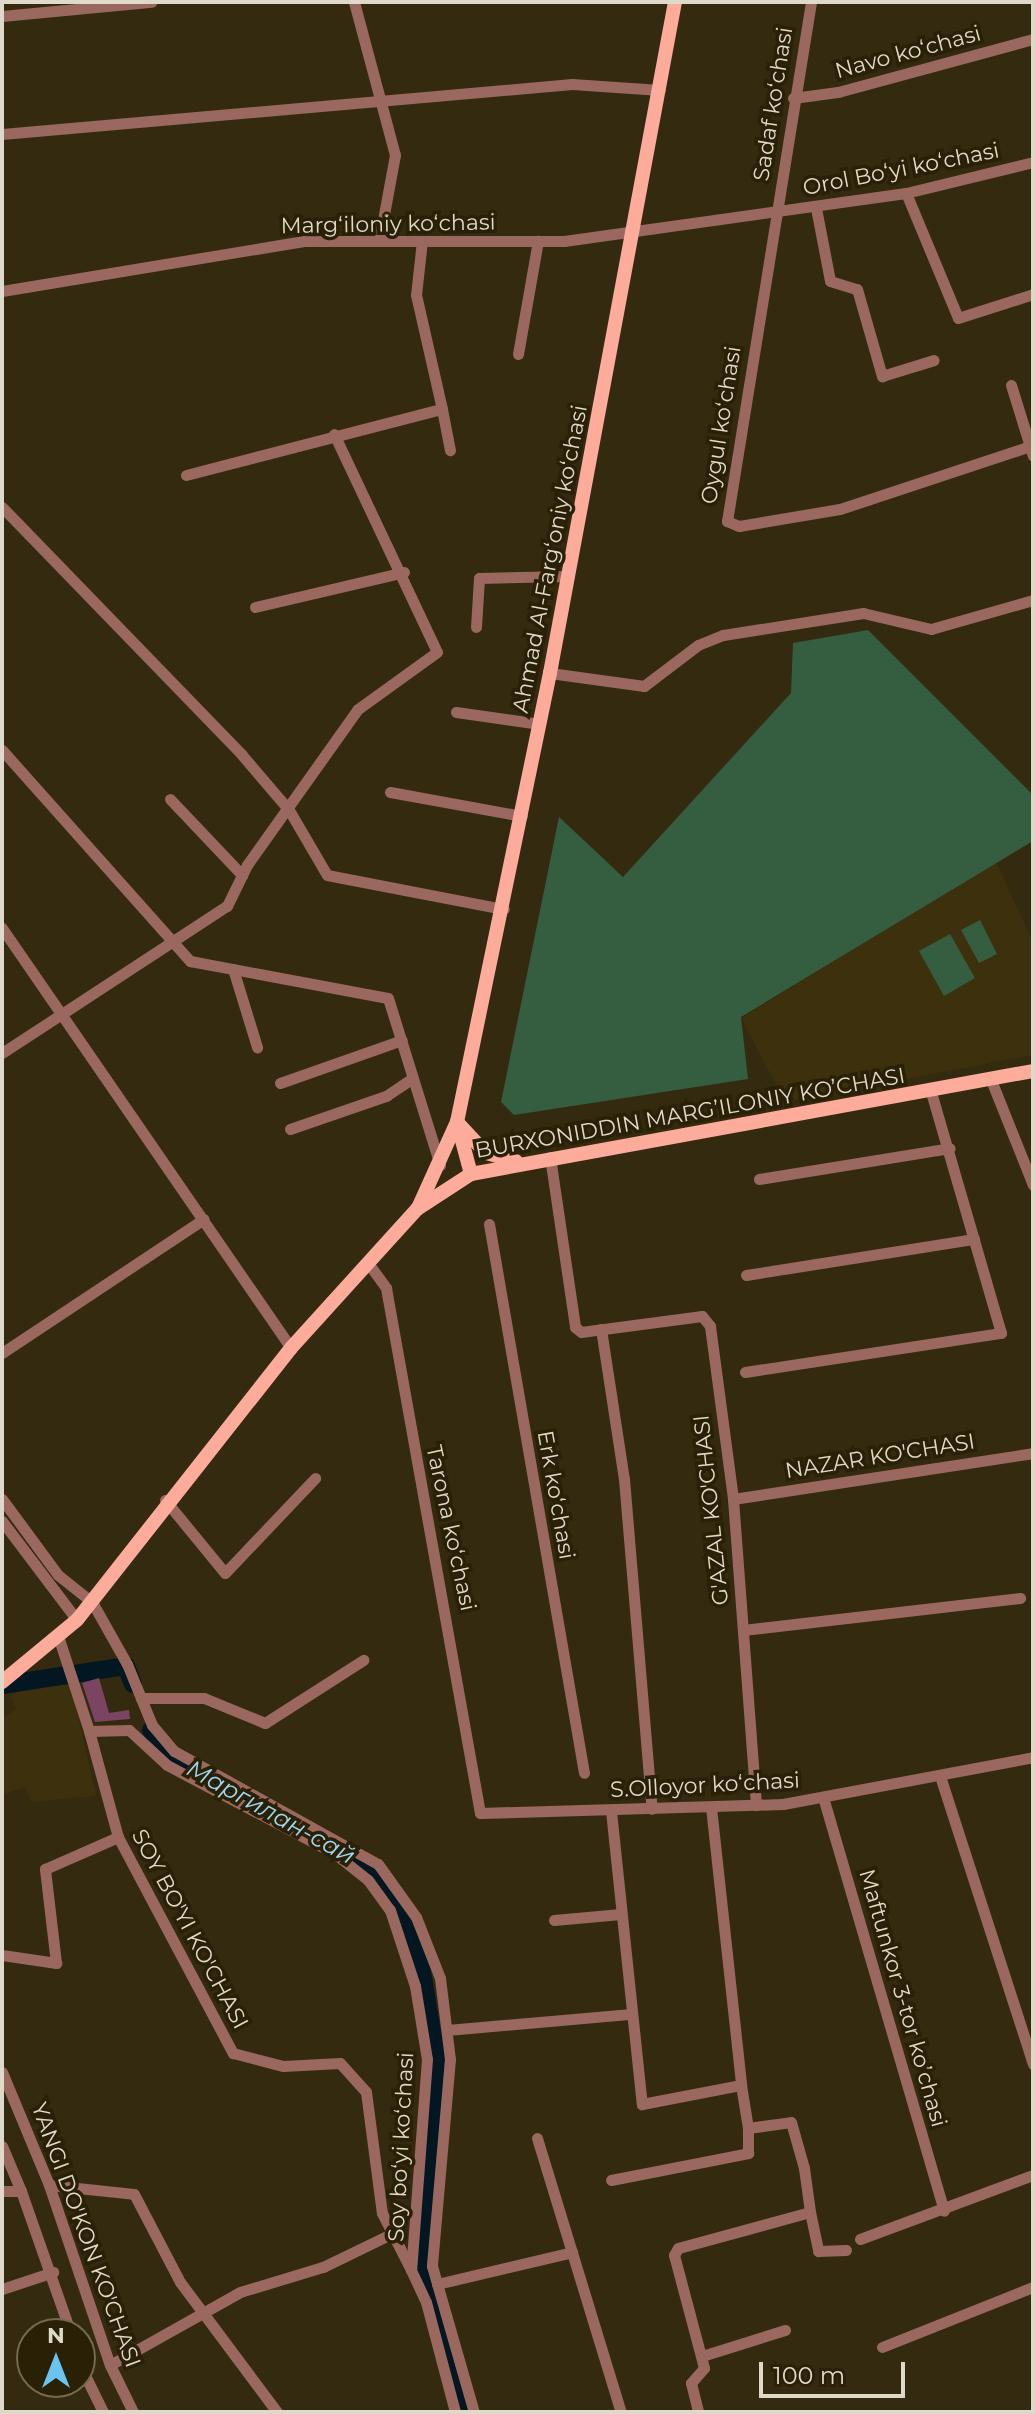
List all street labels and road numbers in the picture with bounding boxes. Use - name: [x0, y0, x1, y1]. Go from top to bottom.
- street label: Navo koʻchasi: [832, 20, 984, 84]
- street label: Sadaf koʻchasi: [748, 25, 798, 183]
- street label: Orol Boʻyi koʻchasi: [801, 137, 1001, 201]
- street label: Margʻiloniy koʻchasi: [280, 209, 496, 239]
- street label: Oygul koʻchasi: [695, 344, 747, 506]
- street label: Ahmad Al-Fargʻoniy koʻchasi: [507, 403, 593, 715]
- street label: BURXONIDDIN MARG’ILONIY KO’CHASI: [473, 1062, 907, 1164]
- street label: G'AZAL KO'CHASI: [688, 1413, 734, 1607]
- street label: NAZAR KO'CHASI: [783, 1428, 977, 1484]
- street label: Erk koʻchasi: [532, 1429, 580, 1561]
- street label: Tarona koʻchasi: [421, 1443, 481, 1613]
- street label: S.Olloyor koʻchasi: [609, 1767, 801, 1803]
- street label: SOY BO'YI KO'CHASI: [126, 1825, 254, 2033]
- street label: Maftunkor 3-tor koʼchasi: [853, 1866, 953, 2130]
- street label: Soy boʻyi koʻchasi: [383, 2051, 419, 2243]
- street label: YANGI DO'KON KO'CHASI: [26, 2099, 146, 2371]

